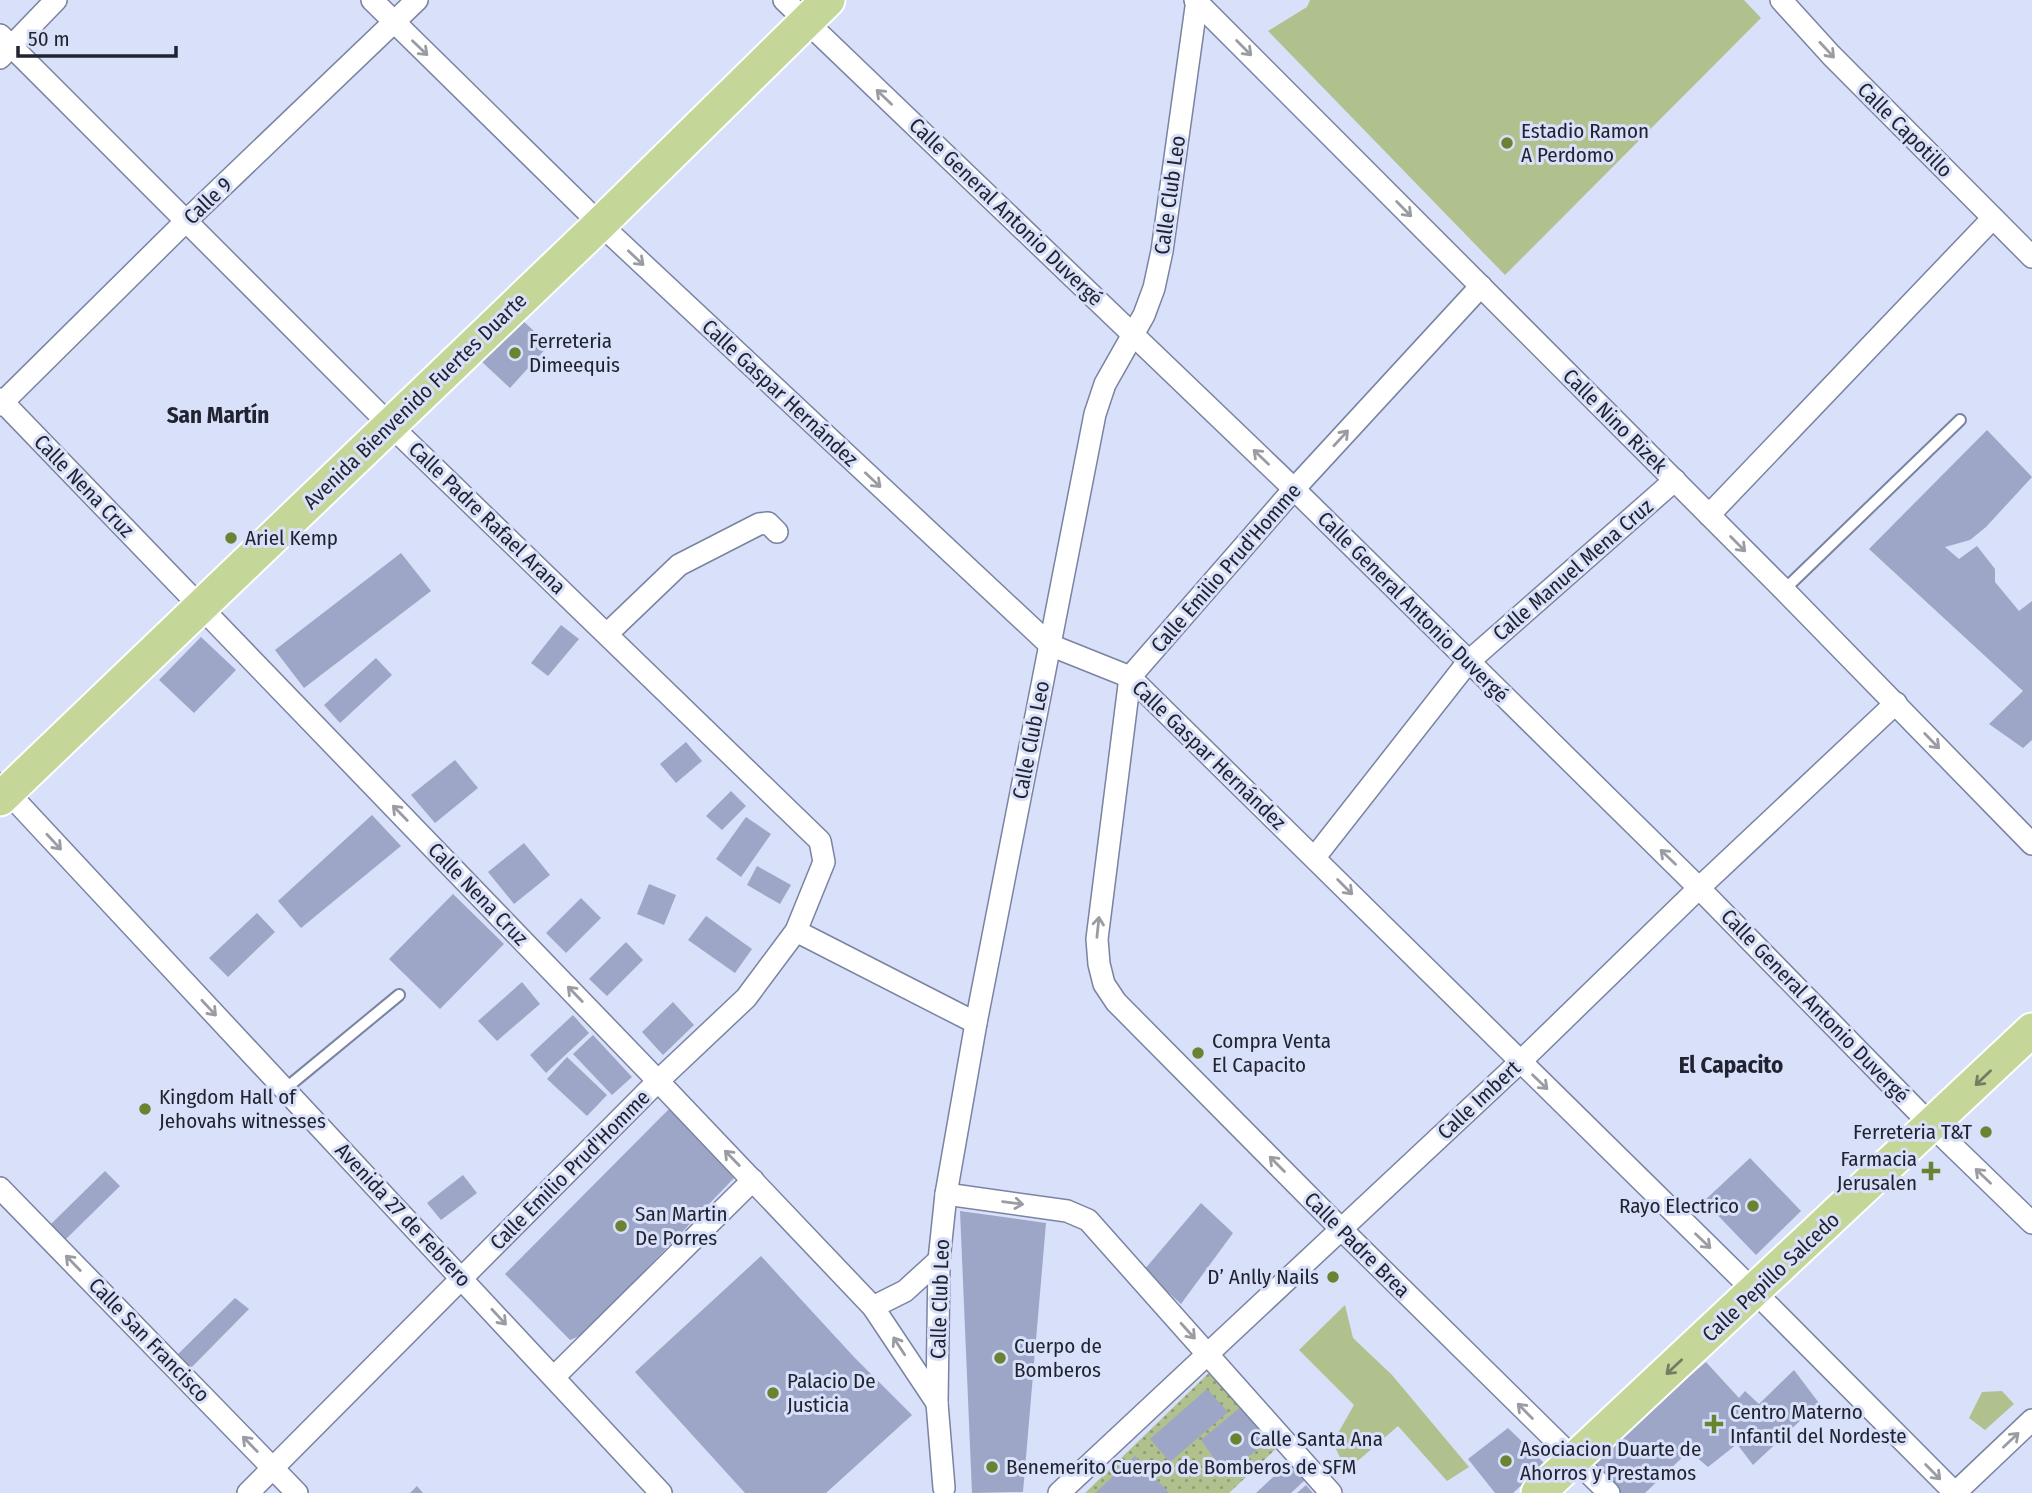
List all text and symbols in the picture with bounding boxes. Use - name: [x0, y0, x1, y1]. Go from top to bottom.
- scale bar: [18, 14, 175, 58]
- text: 50 m: [28, 26, 70, 52]
- one-way arrow: [411, 40, 428, 57]
- one-way arrow: [1235, 40, 1252, 57]
- one-way arrow: [1818, 42, 1835, 59]
- street label: Calle Capotillo: [1852, 77, 1958, 183]
- one-way arrow: [876, 88, 893, 105]
- street label: Calle General Antonio Duvergé: [904, 112, 1108, 312]
- place label: Estadio Ramon A Perdomo: [1521, 118, 1649, 168]
- street label: Calle Club Leo: [1149, 134, 1191, 256]
- marker: Estadio Ramon A Perdomo: [1499, 135, 1515, 151]
- street label: Calle 9: [178, 172, 238, 230]
- one-way arrow: [1396, 201, 1413, 218]
- one-way arrow: [627, 250, 645, 266]
- street label: Avenida Bienvenido Fuertes Duarte: [298, 287, 532, 515]
- street label: Calle Gaspar Hernández: [696, 314, 864, 472]
- place label: Ferreteria Dimeequis: [529, 328, 620, 378]
- marker: Ferreteria Dimeequis: [507, 345, 523, 361]
- street label: Calle Nino Rizek: [1557, 363, 1673, 479]
- district label: San Martín: [167, 401, 269, 429]
- street label: Calle Nena Cruz: [28, 429, 140, 543]
- one-way arrow: [1333, 430, 1350, 447]
- street label: Calle Padre Rafael Arana: [403, 436, 571, 600]
- one-way arrow: [1253, 449, 1270, 466]
- one-way arrow: [864, 472, 881, 489]
- street label: Calle Emilio Prud'Homme: [1145, 478, 1307, 658]
- street label: Calle Manuel Mena Cruz: [1488, 493, 1658, 647]
- street label: Calle General Antonio Duvergé: [1312, 506, 1514, 708]
- place label: Ariel Kemp: [245, 525, 338, 551]
- marker: Ariel Kemp: [223, 530, 239, 546]
- one-way arrow: [1730, 535, 1747, 552]
- street label: Calle Gaspar Hernández: [1127, 675, 1291, 835]
- street label: Calle Club Leo: [1007, 679, 1055, 801]
- one-way arrow: [1924, 732, 1941, 749]
- one-way arrow: [391, 805, 408, 822]
- one-way arrow: [46, 833, 62, 851]
- street label: Calle Nena Cruz: [422, 837, 534, 951]
- one-way arrow: [1660, 849, 1677, 866]
- one-way arrow: [1336, 878, 1353, 895]
- street label: Calle General Antonio Duvergé: [1715, 904, 1915, 1108]
- one-way arrow: [1092, 916, 1105, 938]
- one-way arrow: [566, 986, 583, 1003]
- one-way arrow: [201, 999, 218, 1016]
- place label: Compra Venta El Capacito: [1212, 1028, 1331, 1078]
- marker: Compra Venta El Capacito: [1190, 1045, 1206, 1061]
- district label: El Capacito: [1679, 1051, 1783, 1079]
- street label: Calle Imbert: [1432, 1055, 1526, 1145]
- one-way arrow: [1974, 1069, 1991, 1086]
- one-way arrow: [1532, 1074, 1549, 1091]
- place label: Kingdom Hall of Jehovahs witnesses: [159, 1084, 326, 1134]
- street label: Calle Emilio Prud'Homme: [485, 1085, 655, 1255]
- marker: Kingdom Hall of Jehovahs witnesses: [137, 1101, 153, 1117]
- place label: Ferreteria T&T: [1853, 1119, 1972, 1145]
- marker: Ferreteria T&T: [1978, 1124, 1994, 1140]
- street label: Avenida 27 de Febrero: [330, 1138, 476, 1292]
- place label: Farmacia Jerusalen: [1837, 1146, 1917, 1196]
- one-way arrow: [724, 1150, 741, 1167]
- one-way arrow: [1268, 1156, 1285, 1173]
- marker: Farmacia Jerusalen: [1923, 1163, 1939, 1179]
- one-way arrow: [1975, 1167, 1992, 1184]
- street label: Calle Padre Brea: [1299, 1187, 1415, 1303]
- place label: Rayo Electrico: [1619, 1193, 1739, 1219]
- one-way arrow: [1001, 1196, 1024, 1209]
- marker: Rayo Electrico: [1745, 1198, 1761, 1214]
- place label: San Martin De Porres: [635, 1201, 727, 1251]
- street label: Calle Pepillo Salcedo: [1697, 1207, 1845, 1347]
- marker: San Martin De Porres: [613, 1218, 629, 1234]
- one-way arrow: [1694, 1233, 1711, 1250]
- street label: Calle Club Leo: [925, 1238, 955, 1360]
- one-way arrow: [65, 1255, 82, 1272]
- place label: D’ Anlly Nails: [1207, 1264, 1319, 1290]
- marker: D’ Anlly Nails: [1325, 1269, 1341, 1285]
- street label: Calle San Francisco: [83, 1272, 215, 1408]
- one-way arrow: [490, 1308, 507, 1325]
- one-way arrow: [1180, 1322, 1196, 1340]
- place label: Cuerpo de Bomberos: [1014, 1333, 1102, 1383]
- one-way arrow: [892, 1337, 906, 1357]
- marker: Cuerpo de Bomberos: [992, 1350, 1008, 1366]
- one-way arrow: [1665, 1359, 1683, 1375]
- place label: Palacio De Justicia: [787, 1368, 876, 1418]
- marker: Palacio De Justicia: [765, 1385, 781, 1401]
- place label: Centro Materno Infantil del Nordeste: [1730, 1399, 1907, 1449]
- one-way arrow: [1517, 1402, 1534, 1419]
- marker: Centro Materno Infantil del Nordeste: [1704, 1414, 1724, 1434]
- place label: Calle Santa Ana: [1250, 1426, 1383, 1452]
- marker: Calle Santa Ana: [1228, 1431, 1244, 1447]
- one-way arrow: [2002, 1431, 2019, 1448]
- one-way arrow: [241, 1435, 258, 1452]
- place label: Asociacion Duarte de Ahorros y Prestamos: [1520, 1436, 1701, 1486]
- marker: Asociacion Duarte de Ahorros y Prestamos: [1498, 1453, 1514, 1469]
- place label: Benemerito Cuerpo de Bomberos de SFM: [1006, 1454, 1356, 1480]
- marker: Benemerito Cuerpo de Bomberos de SFM: [984, 1459, 1000, 1475]
- one-way arrow: [1925, 1463, 1942, 1480]

